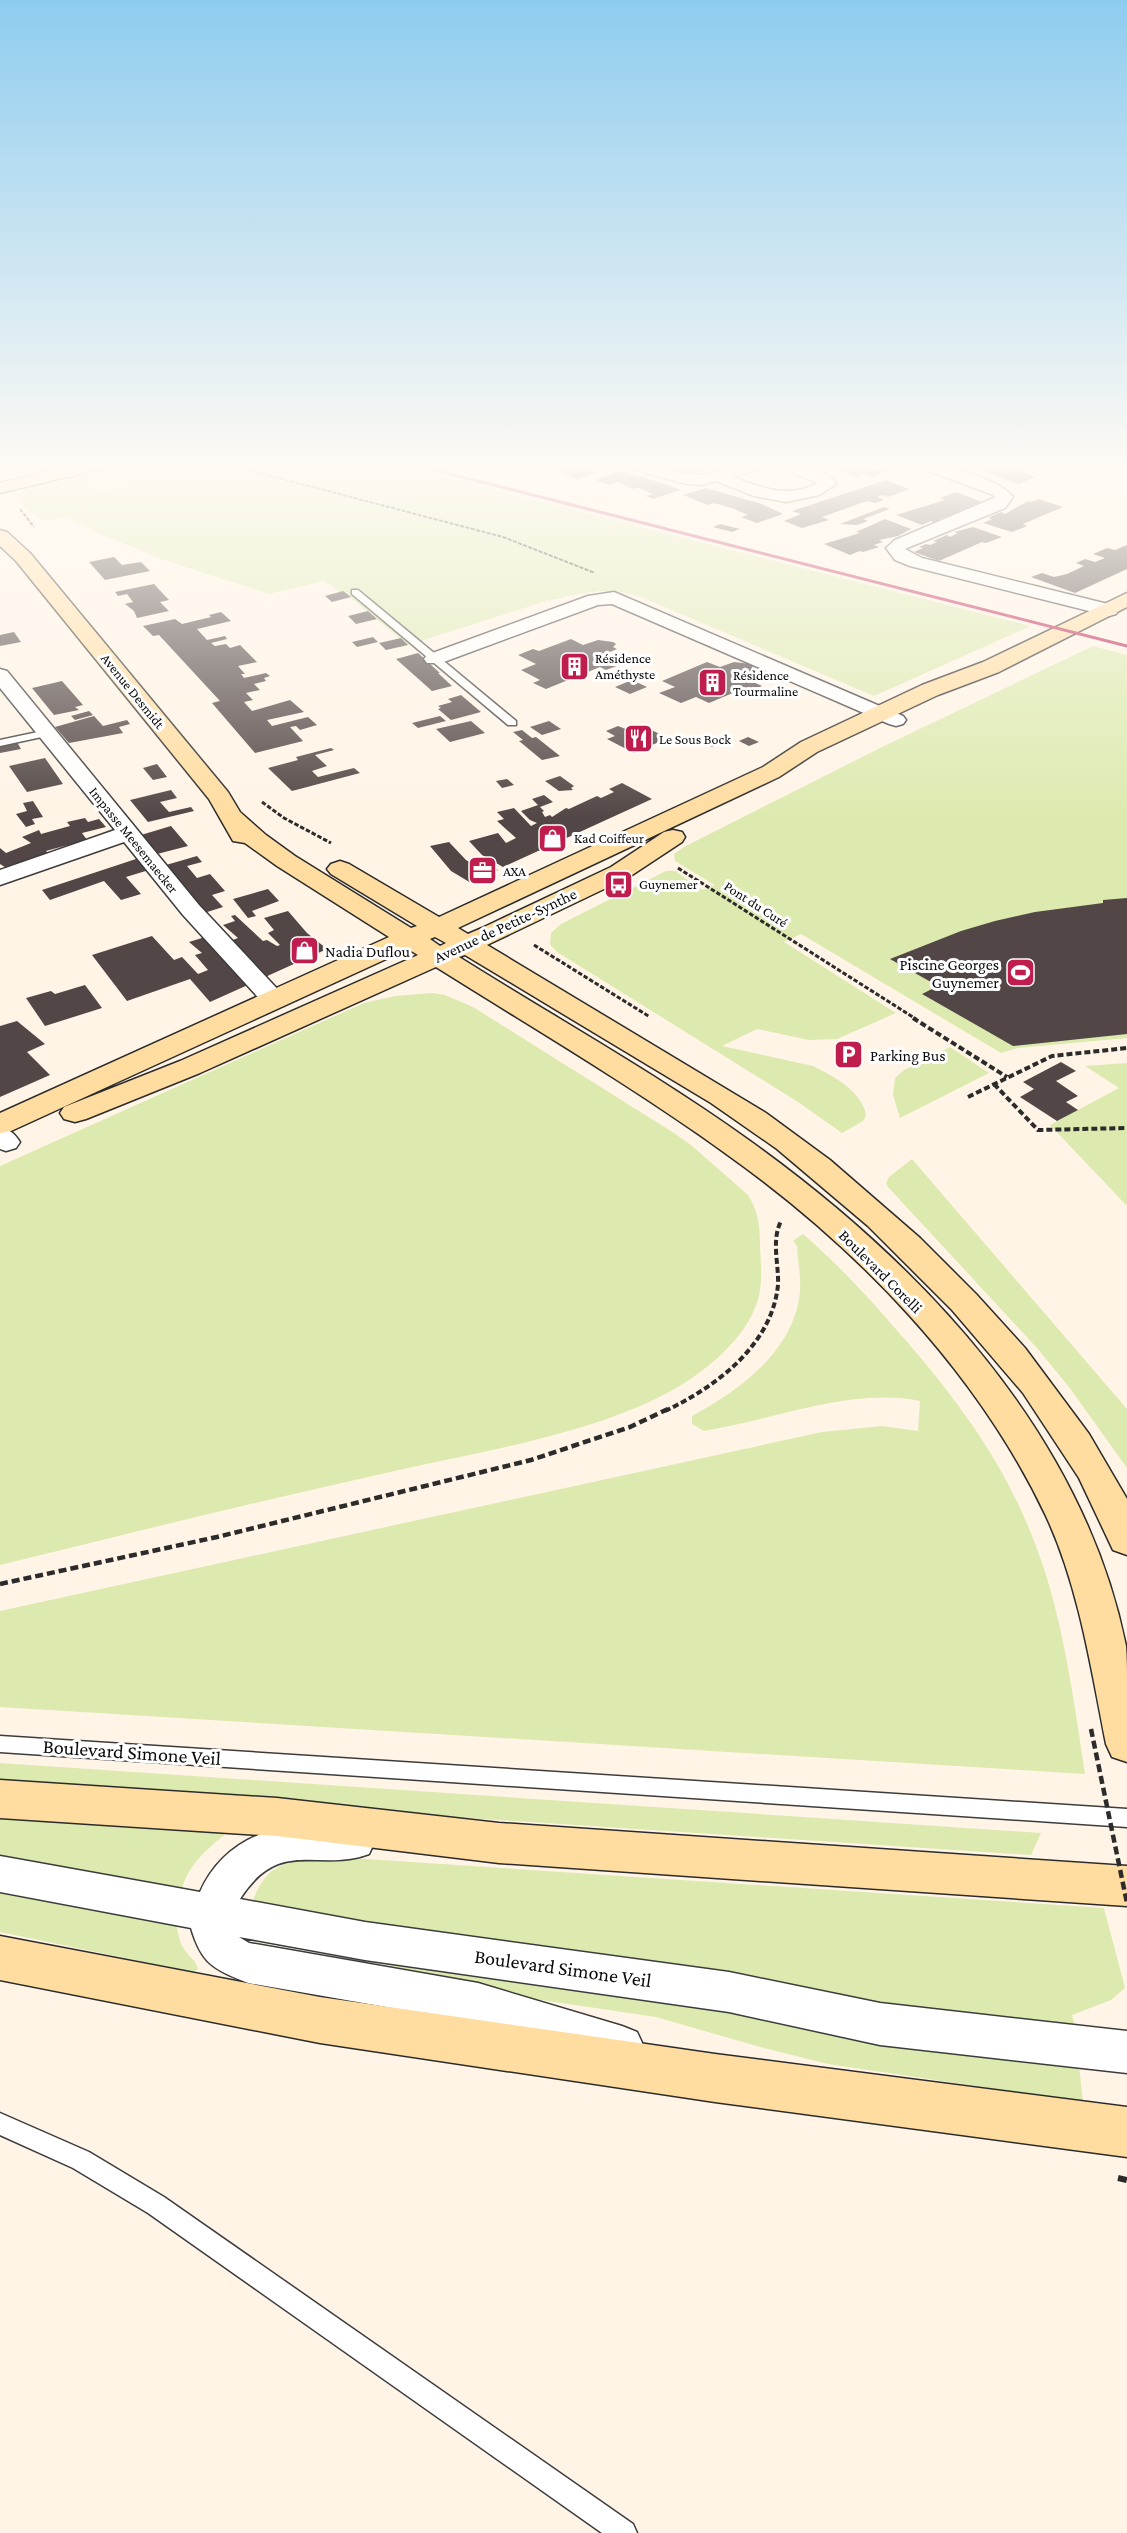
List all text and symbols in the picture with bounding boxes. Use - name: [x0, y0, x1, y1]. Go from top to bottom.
- street label: Avenue Desmidt: [98, 650, 168, 732]
- building icon: Résidence Améthyste: [558, 650, 590, 682]
- place label: Résidence Améthyste: [595, 650, 655, 682]
- building icon: Résidence Tourmaline: [696, 667, 728, 699]
- place label: Résidence Tourmaline: [733, 667, 798, 699]
- restaurant icon: Le Sous Bock: [622, 723, 654, 755]
- place label: Le Sous Bock: [659, 731, 731, 747]
- street label: Impasse Meesemaecker: [86, 784, 182, 896]
- shop icon: Kad Coiffeur: [537, 822, 569, 854]
- place label: Kad Coiffeur: [574, 830, 644, 846]
- office icon: AXA: [466, 855, 498, 887]
- place label: AXA: [503, 863, 526, 879]
- bus stop icon: Guynemer: [602, 868, 634, 900]
- place label: Guynemer: [639, 876, 698, 892]
- street label: Pont du Curé: [721, 878, 791, 930]
- street label: Avenue de Petite-Synthe: [431, 885, 580, 967]
- shop icon: Nadia Duflou: [288, 935, 320, 967]
- place label: Nadia Duflou: [325, 943, 411, 960]
- place label: Piscine Georges Guynemer: [900, 956, 999, 992]
- sports icon: Piscine Georges Guynemer: [1004, 957, 1036, 989]
- parking icon: Parking Bus: [833, 1039, 865, 1071]
- place label: Parking Bus: [870, 1047, 945, 1065]
- street label: Boulevard Corelli: [836, 1226, 926, 1316]
- street label: Boulevard Simone Veil: [42, 1735, 222, 1769]
- street label: Boulevard Simone Veil: [473, 1945, 653, 1991]

